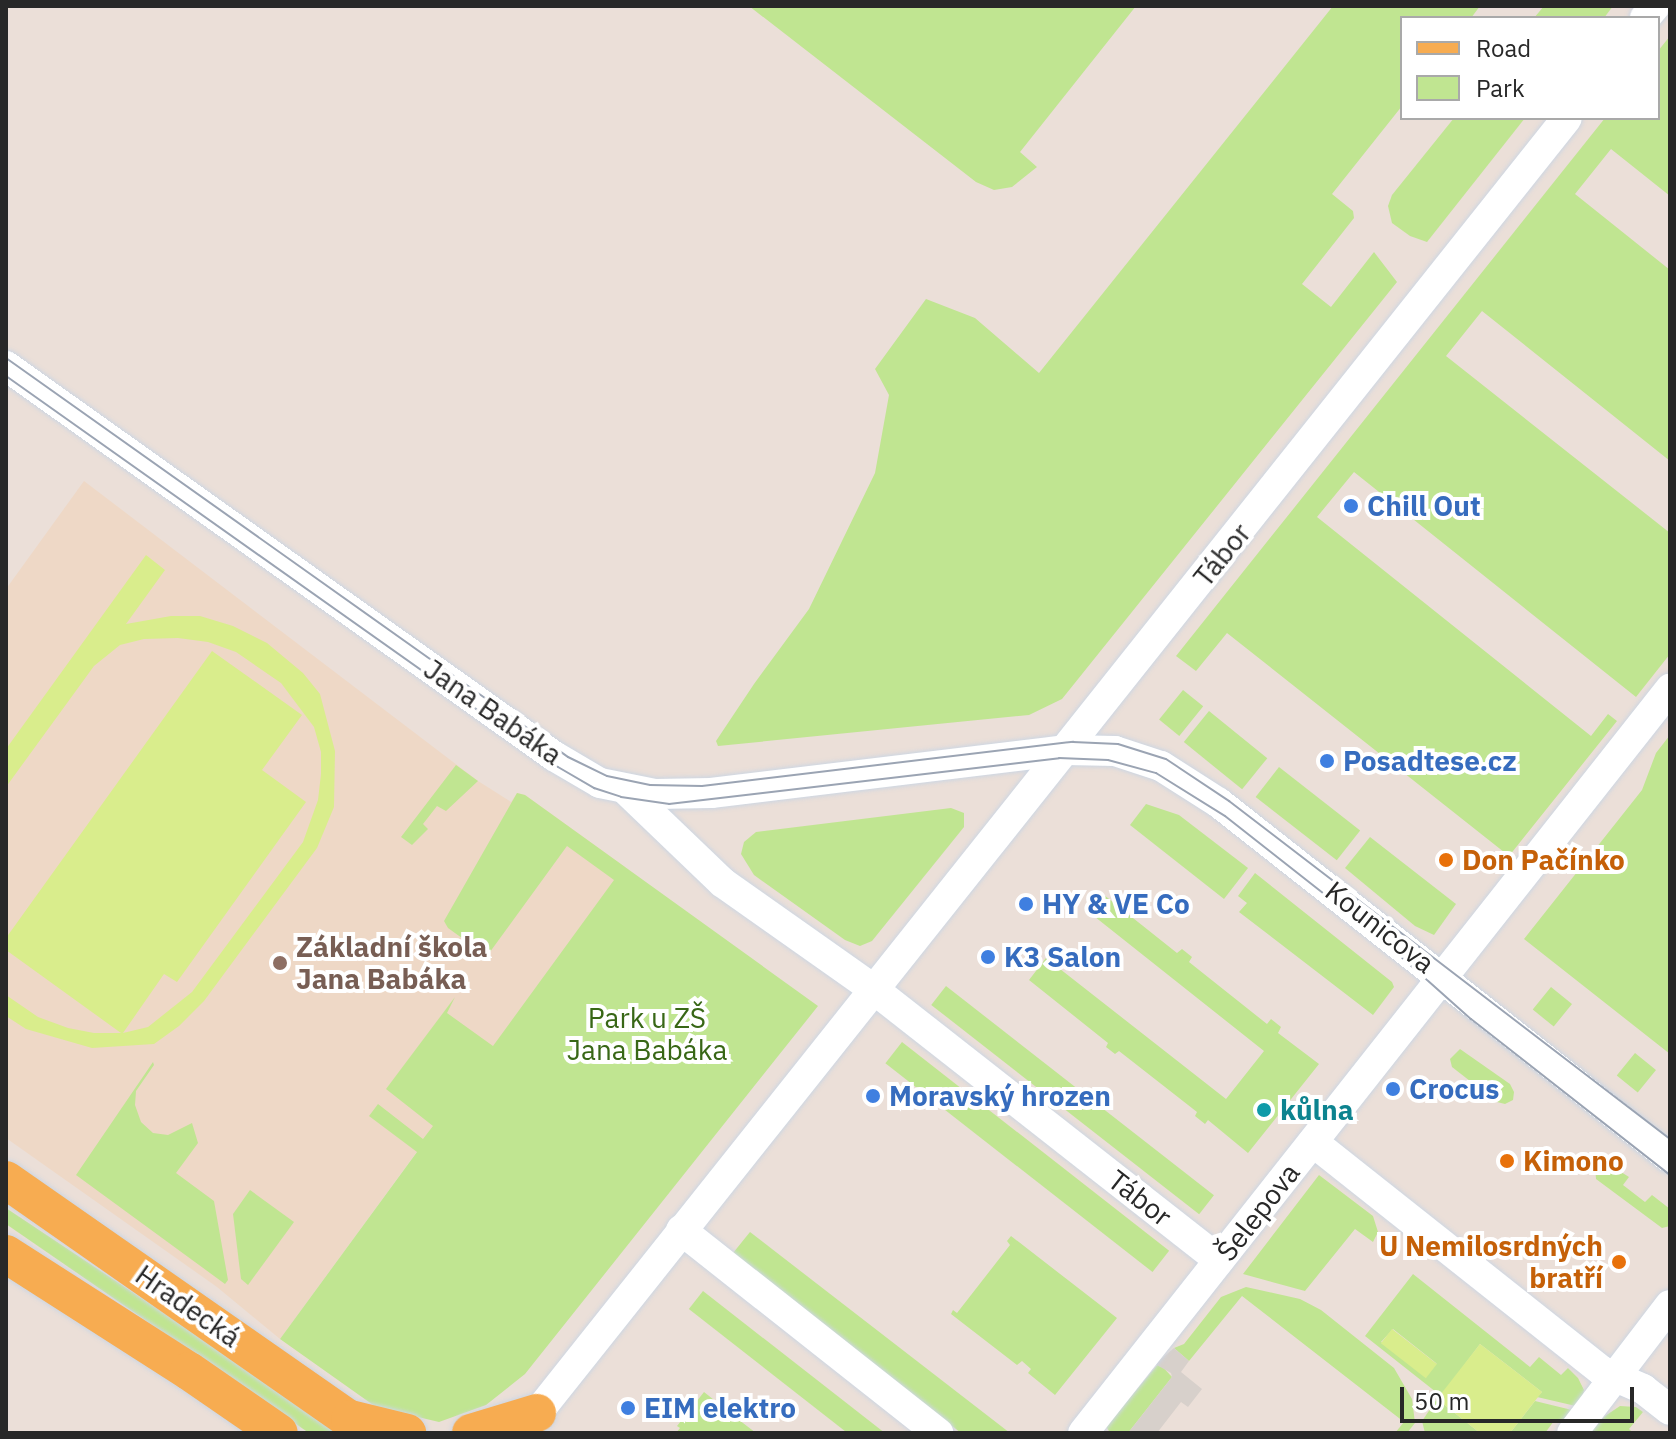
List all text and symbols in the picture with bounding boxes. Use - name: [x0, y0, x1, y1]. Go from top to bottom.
- legend: [1400, 16, 1660, 120]
- text: Road: [1476, 32, 1531, 64]
- text: Park: [1476, 72, 1525, 104]
- place label: Chill Out: [1367, 489, 1481, 523]
- marker: Chill Out: [1342, 497, 1360, 515]
- street label: Tábor: [1187, 517, 1257, 593]
- street label: Jana Babáka: [418, 652, 568, 772]
- place label: Posadtese.cz: [1343, 744, 1517, 778]
- marker: Posadtese.cz: [1318, 752, 1336, 770]
- place label: Don Pačínko: [1462, 843, 1625, 877]
- marker: Don Pačínko: [1437, 851, 1455, 869]
- street label: Kounicova: [1319, 874, 1441, 980]
- place label: HY & VE Co: [1042, 887, 1190, 921]
- marker: HY & VE Co: [1017, 895, 1035, 913]
- place label: Základní škola Jana Babáka: [296, 930, 488, 996]
- place label: K3 Salon: [1004, 940, 1121, 974]
- marker: K3 Salon: [979, 948, 997, 966]
- marker: Základní škola Jana Babáka: [271, 954, 289, 972]
- park label: Park u ZŠ Jana Babáka: [567, 1001, 727, 1067]
- place label: Crocus: [1409, 1072, 1499, 1106]
- place label: Moravský hrozen: [889, 1079, 1111, 1113]
- marker: Crocus: [1384, 1080, 1402, 1098]
- marker: Moravský hrozen: [864, 1087, 882, 1105]
- place label: kůlna: [1280, 1093, 1354, 1127]
- marker: kůlna: [1255, 1101, 1273, 1119]
- place label: Kimono: [1523, 1144, 1624, 1178]
- marker: Kimono: [1498, 1152, 1516, 1170]
- street label: Šelepova: [1209, 1156, 1307, 1268]
- street label: Tábor: [1102, 1163, 1178, 1233]
- place label: U Nemilosrdných bratří: [1379, 1229, 1603, 1295]
- marker: U Nemilosrdných bratří: [1610, 1253, 1628, 1271]
- street label: Hradecká: [129, 1258, 247, 1354]
- scale bar: [1404, 1371, 1638, 1421]
- text: 50 m: [1414, 1385, 1469, 1417]
- place label: EIM elektro: [644, 1391, 796, 1425]
- marker: EIM elektro: [619, 1399, 637, 1417]

